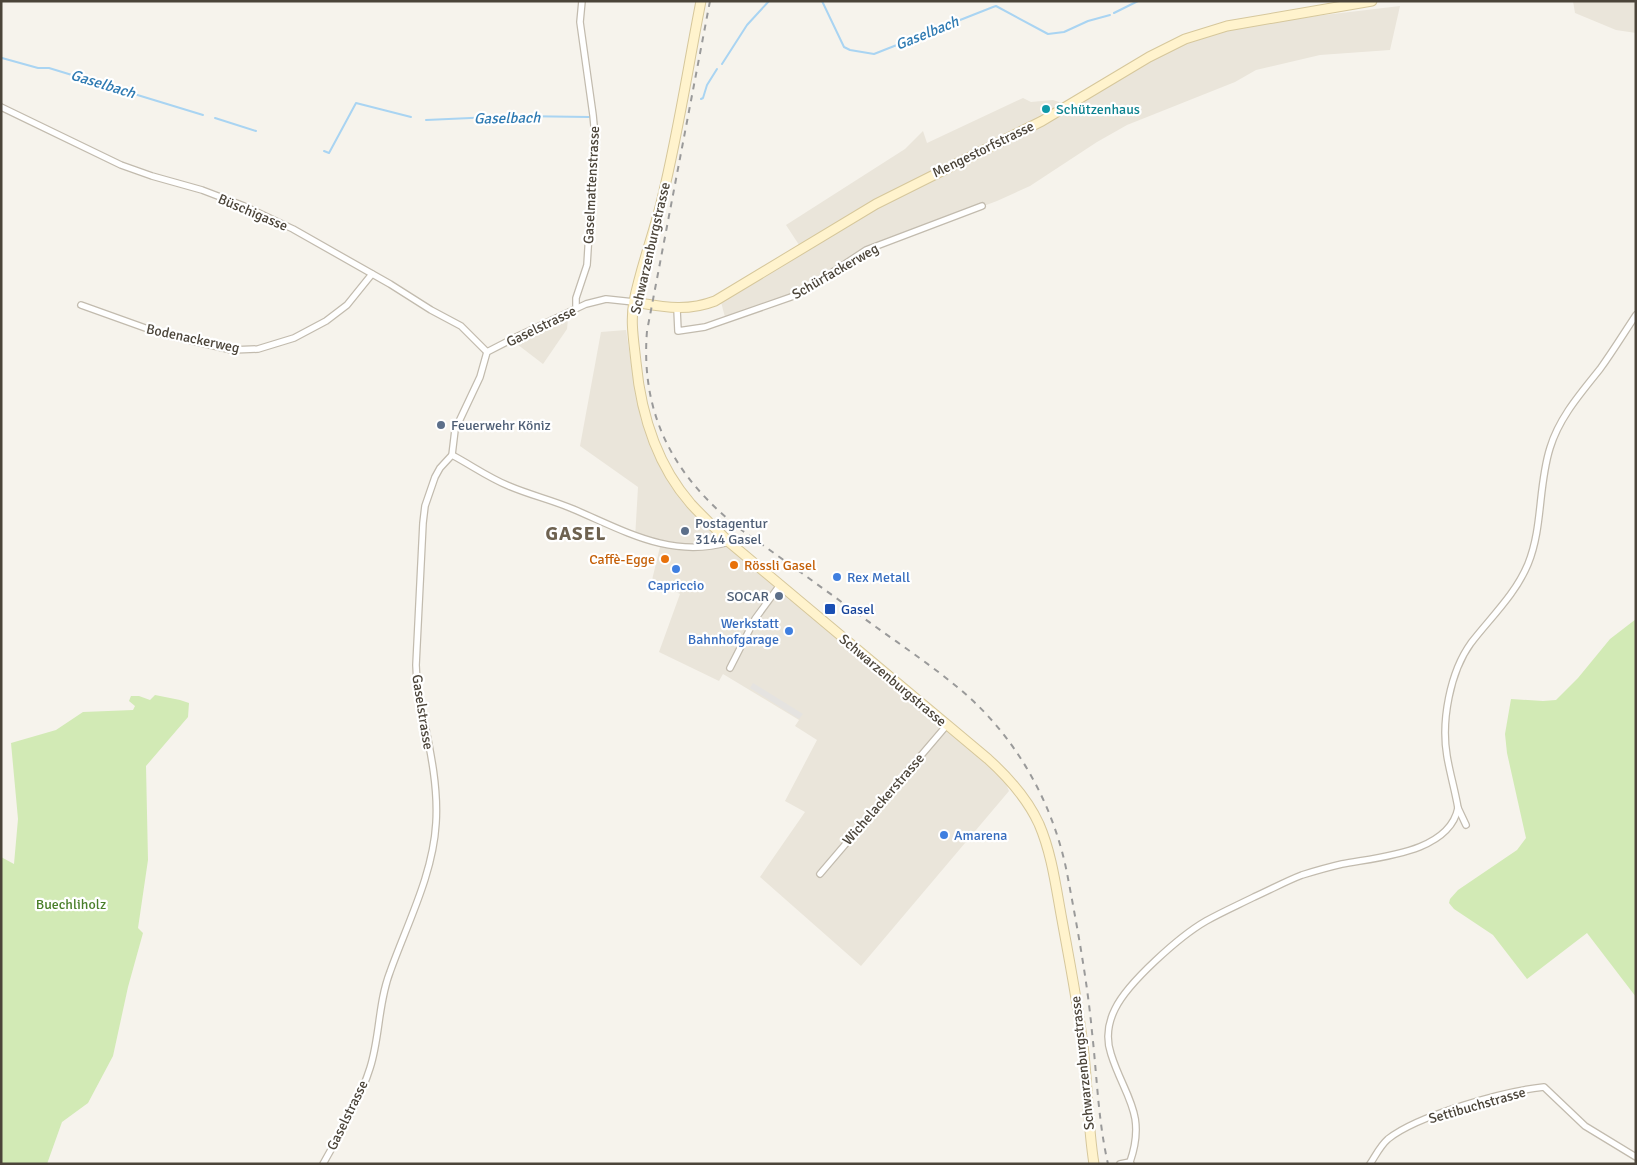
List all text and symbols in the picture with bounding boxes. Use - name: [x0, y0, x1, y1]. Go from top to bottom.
- water label: Gaselbach: [893, 12, 962, 54]
- water label: Gaselbach: [69, 66, 138, 103]
- place label: Schützenhaus: [1056, 101, 1140, 118]
- marker: Schützenhaus: [1040, 103, 1052, 115]
- water label: Gaselbach: [474, 108, 541, 128]
- street label: Mengestorfstrasse: [930, 117, 1037, 181]
- street label: Gaselmattenstrasse: [580, 126, 603, 244]
- street label: Schwarzenburgstrasse: [627, 181, 674, 316]
- street label: Büschigasse: [215, 190, 290, 235]
- street label: Schürfackerweg: [789, 240, 882, 303]
- street label: Gaselstrasse: [503, 302, 579, 351]
- street label: Bodenackerweg: [145, 320, 241, 357]
- place label: Feuerwehr Köniz: [451, 417, 551, 434]
- marker: Feuerwehr Köniz: [435, 419, 447, 431]
- place label: Postagentur 3144 Gasel: [695, 515, 768, 548]
- district label: GASEL: [546, 522, 606, 546]
- marker: Postagentur 3144 Gasel: [679, 525, 691, 537]
- place label: Caffè-Egge: [589, 551, 655, 568]
- marker: Caffè-Egge: [659, 553, 671, 565]
- place label: Rössli Gasel: [744, 557, 816, 574]
- marker: Rössli Gasel: [728, 559, 740, 571]
- marker: Capriccio: [670, 563, 682, 575]
- place label: Rex Metall: [847, 569, 910, 586]
- marker: Rex Metall: [831, 571, 843, 583]
- place label: Capriccio: [648, 577, 704, 594]
- place label: SOCAR: [727, 588, 769, 605]
- marker: SOCAR: [773, 590, 785, 602]
- place label: Gasel: [841, 601, 874, 618]
- marker: Gasel: [823, 602, 837, 616]
- place label: Werkstatt Bahnhofgarage: [688, 615, 779, 648]
- marker: Werkstatt Bahnhofgarage: [783, 625, 795, 637]
- street label: Schwarzenburgstrasse: [836, 631, 950, 730]
- street label: Gaselstrasse: [408, 673, 437, 751]
- street label: Wichelackerstrasse: [839, 750, 928, 849]
- place label: Amarena: [954, 827, 1007, 844]
- marker: Amarena: [938, 829, 950, 841]
- park label: Buechliholz: [36, 896, 106, 913]
- street label: Schwarzenburgstrasse: [1067, 995, 1098, 1131]
- street label: Gaselstrasse: [323, 1077, 372, 1153]
- street label: Settibuchstrasse: [1427, 1084, 1528, 1127]

